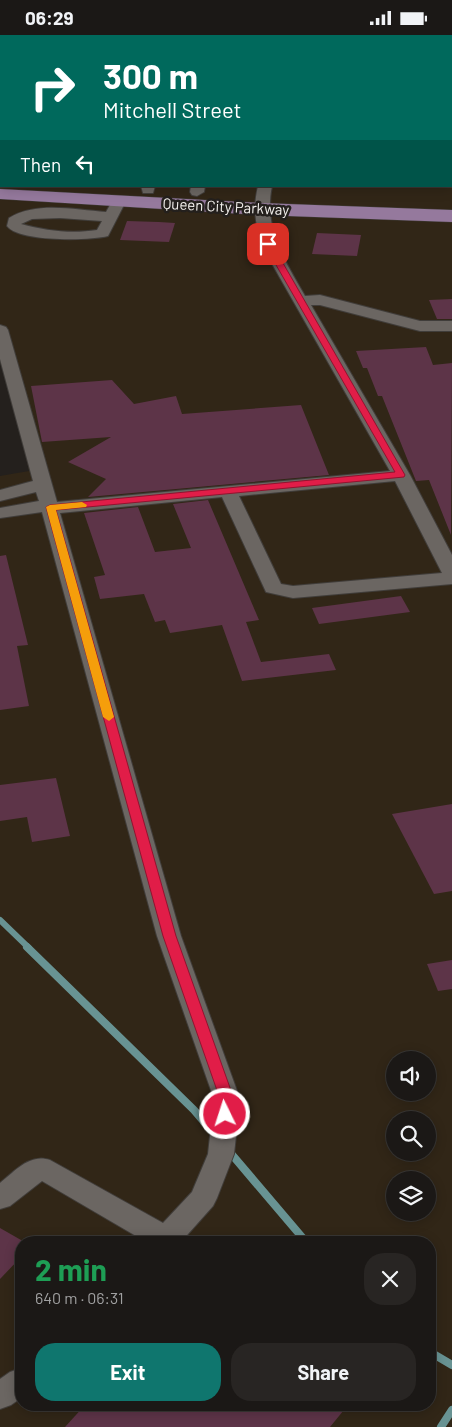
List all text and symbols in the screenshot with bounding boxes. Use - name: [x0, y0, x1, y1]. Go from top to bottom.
- text: 06:29: [25, 6, 74, 29]
- text: 300 m: [103, 54, 198, 96]
- icon: right: [20, 55, 85, 120]
- text: Mitchell Street: [103, 96, 241, 122]
- icon: left: [71, 150, 99, 178]
- text: Then: [20, 153, 61, 176]
- street label: Queen City Parkway: [162, 194, 290, 218]
- pin: [247, 223, 289, 265]
- icon: arrive: [254, 230, 282, 258]
- map controls: [386, 1051, 436, 1221]
- button: sound: [386, 1051, 436, 1101]
- position arrow: [198, 1087, 250, 1139]
- button: search: [386, 1111, 436, 1161]
- button: layers: [386, 1171, 436, 1221]
- text: 2 min: [35, 1251, 107, 1287]
- button: close: [364, 1253, 416, 1305]
- text: 640 m · 06:31: [35, 1288, 124, 1307]
- button: Exit: [35, 1343, 221, 1401]
- button: Share: [231, 1343, 416, 1401]

